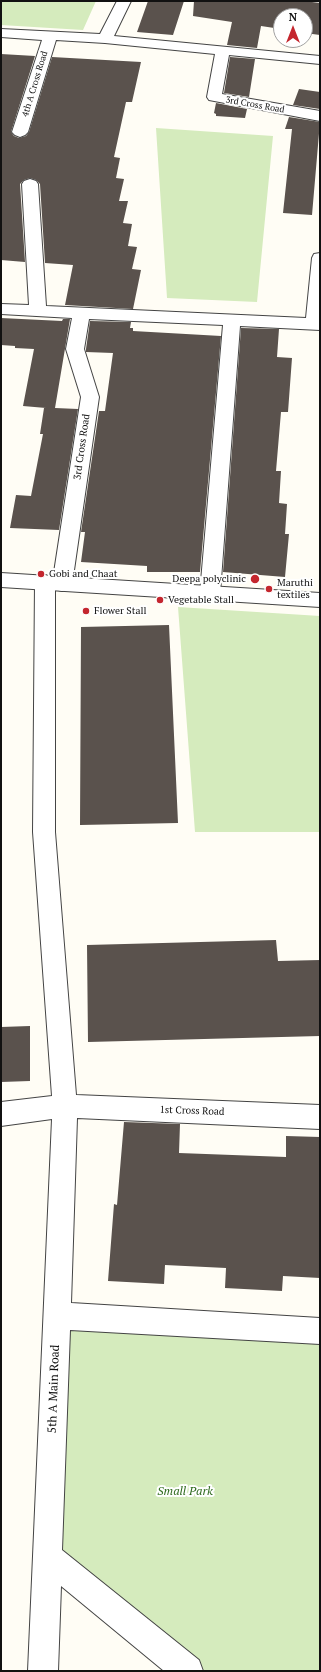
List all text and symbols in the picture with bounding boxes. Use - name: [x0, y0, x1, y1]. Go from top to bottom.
- north arrow: [273, 8, 313, 48]
- text: N: [289, 10, 297, 24]
- street label: 4th A Cross Road: [20, 50, 50, 118]
- street label: 3rd Cross Road: [225, 94, 285, 116]
- street label: 3rd Cross Road: [71, 413, 93, 481]
- place label: Gobi and Chaat: [49, 568, 117, 580]
- marker: Gobi and Chaat: [36, 569, 46, 579]
- place label: Deepa polyclinic: [172, 573, 246, 585]
- marker: Deepa polyclinic: [249, 573, 261, 585]
- place label: Maruthi textiles: [277, 577, 313, 600]
- marker: Maruthi textiles: [264, 584, 274, 594]
- place label: Vegetable Stall: [168, 594, 234, 606]
- marker: Vegetable Stall: [155, 595, 165, 605]
- place label: Flower Stall: [94, 605, 146, 617]
- marker: Flower Stall: [81, 606, 91, 616]
- street label: 1st Cross Road: [159, 1104, 225, 1118]
- street label: 5th A Main Road: [45, 1344, 63, 1434]
- park label: Small Park: [157, 1485, 213, 1499]

